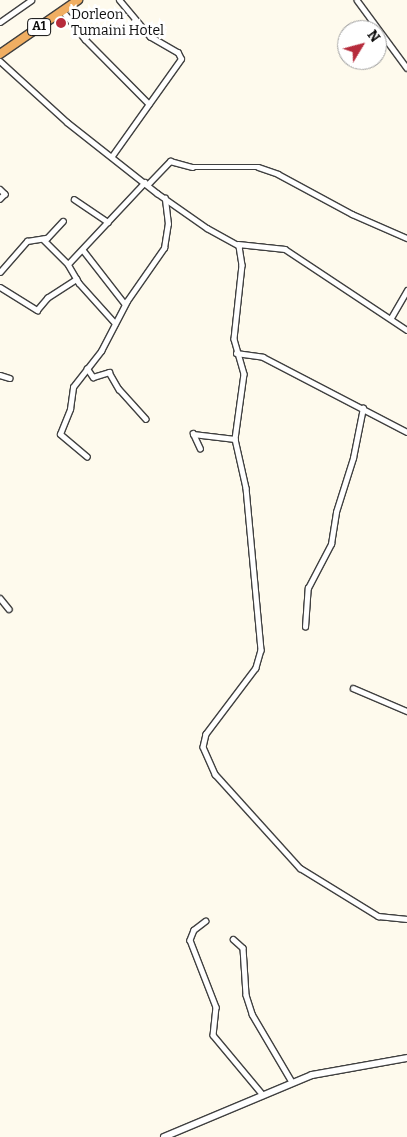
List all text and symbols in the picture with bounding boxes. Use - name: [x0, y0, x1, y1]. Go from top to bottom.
- place label: Dorleon Tumaini Hotel: [71, 7, 164, 40]
- marker: Dorleon Tumaini Hotel: [55, 17, 67, 29]
- road number: A1: [26, 18, 52, 36]
- north arrow: [337, 20, 387, 70]
- text: N: [364, 27, 384, 46]

